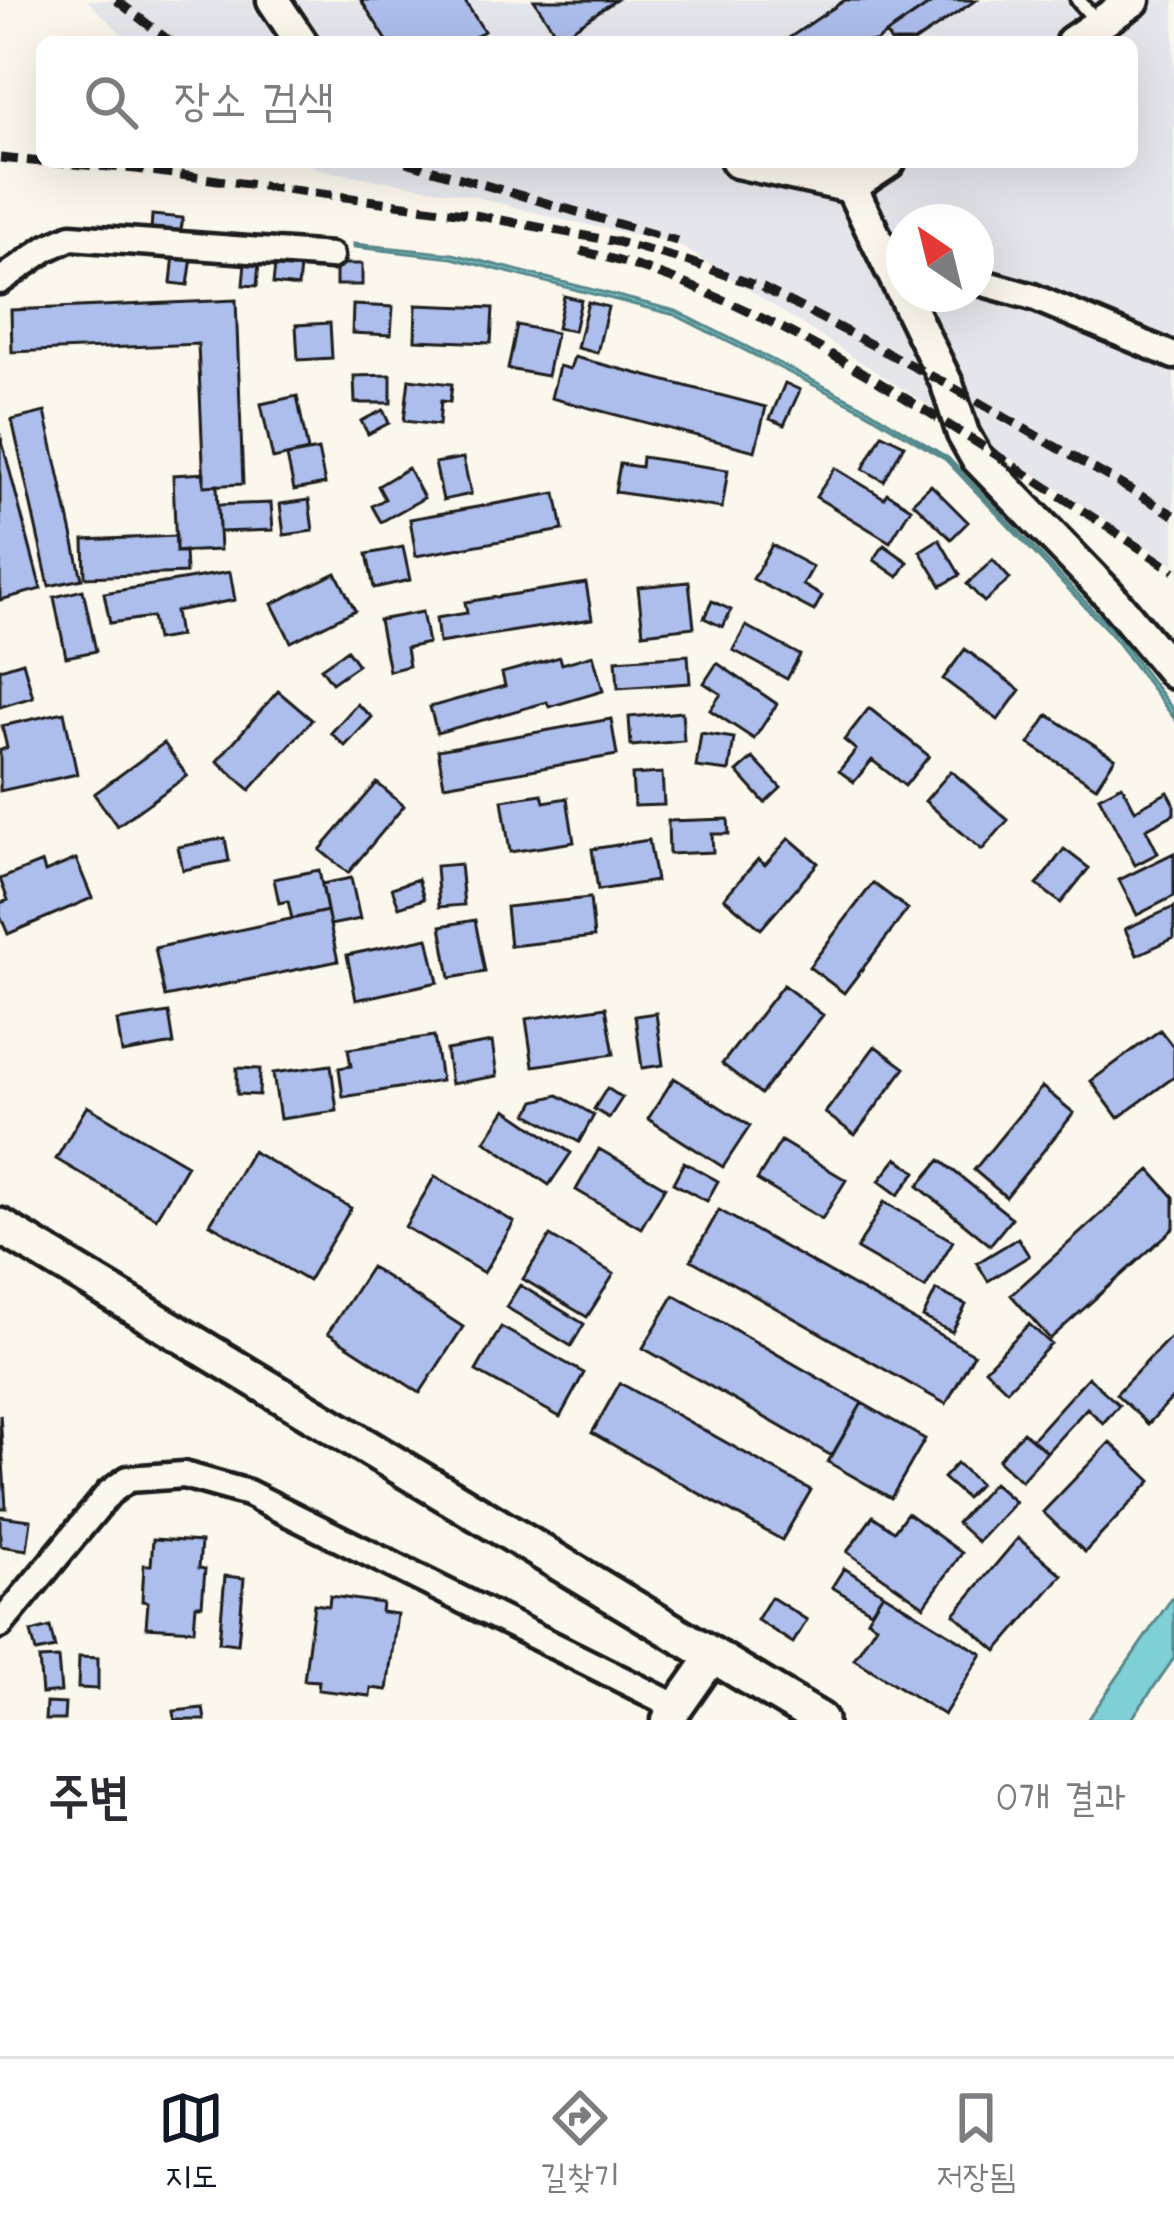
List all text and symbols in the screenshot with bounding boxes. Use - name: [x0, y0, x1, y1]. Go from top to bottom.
- search box: [36, 36, 1138, 168]
- icon: search: [78, 69, 144, 135]
- text: 장소 검색: [174, 74, 334, 126]
- north arrow: [886, 204, 994, 312]
- text: 주변: [48, 1767, 130, 1826]
- text: 0개 결과: [995, 1775, 1126, 1820]
- tab: 지도: [158, 2085, 224, 2198]
- tab: 길찾기: [540, 2085, 620, 2198]
- tab: 저장됨: [936, 2085, 1016, 2198]

